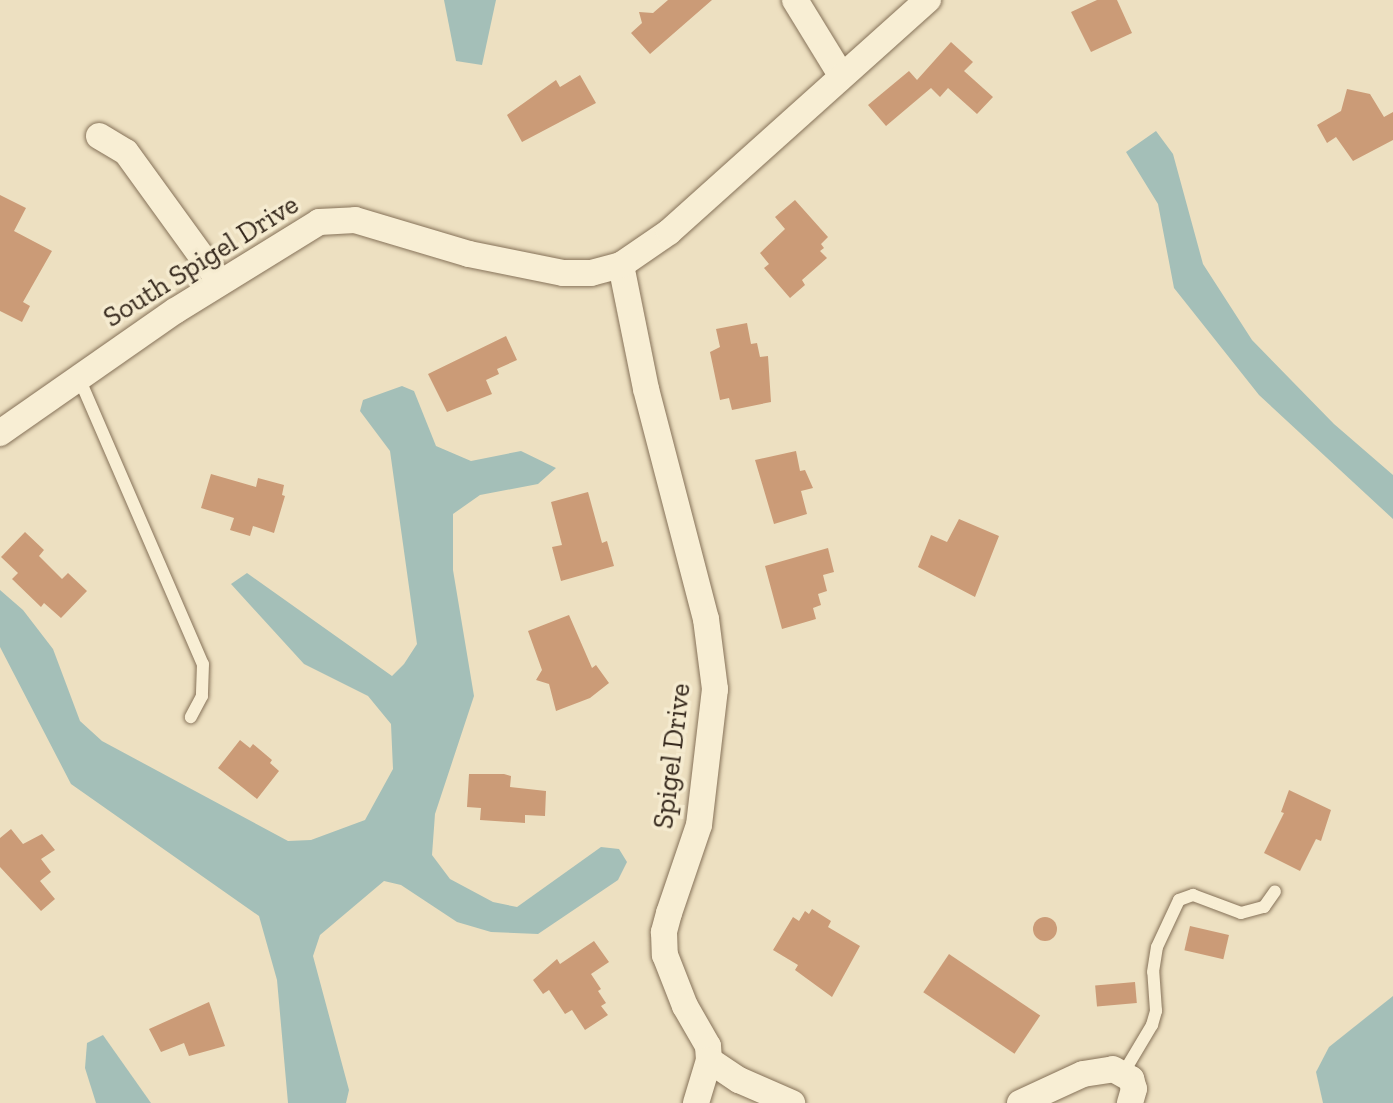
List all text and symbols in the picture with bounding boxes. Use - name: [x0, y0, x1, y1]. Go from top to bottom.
- street label: South Spigel Drive: [97, 187, 305, 335]
- street label: Spigel Drive: [646, 681, 698, 831]

